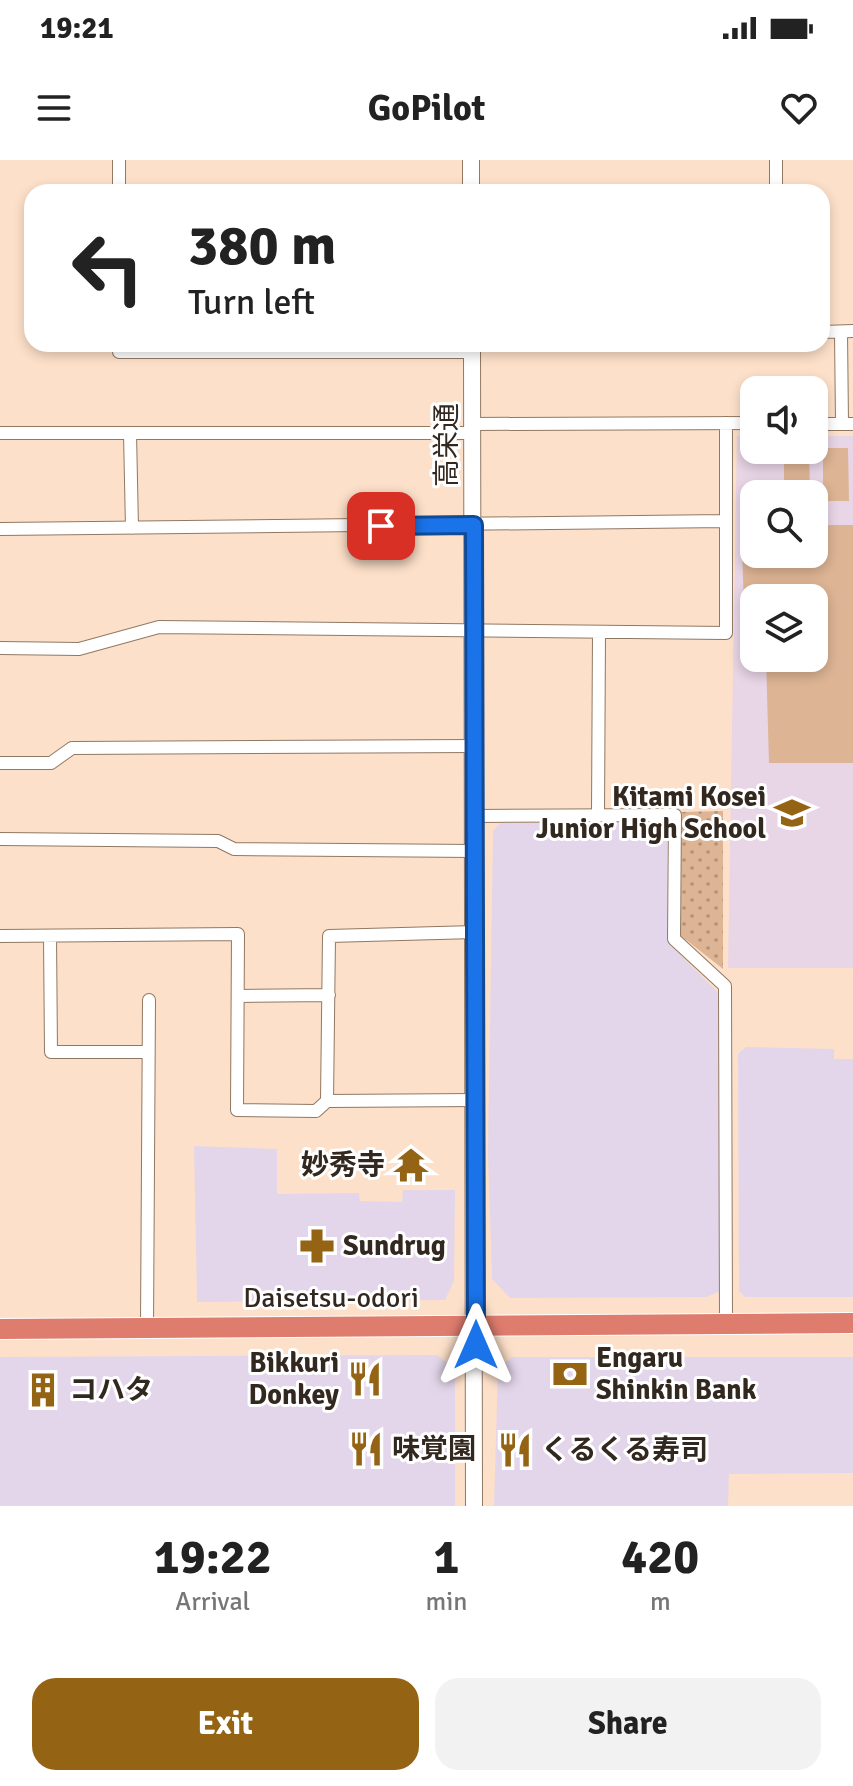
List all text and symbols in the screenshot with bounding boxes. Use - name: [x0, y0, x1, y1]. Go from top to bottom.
- text: 19:21: [40, 10, 114, 47]
- icon: menu: [32, 86, 76, 130]
- text: GoPilot: [368, 86, 485, 131]
- icon: heart: [777, 86, 821, 130]
- text: 380 m: [188, 211, 336, 280]
- icon: left: [56, 216, 160, 320]
- text: Turn left: [188, 280, 315, 325]
- map controls: [740, 376, 828, 672]
- button: sound: [740, 376, 828, 464]
- street label: 高栄通: [430, 403, 464, 487]
- button: search: [740, 480, 828, 568]
- pin: [347, 492, 415, 560]
- icon: arrive: [359, 504, 403, 548]
- button: layers: [740, 584, 828, 672]
- place label: Kitami Kosei Junior High School: [536, 780, 766, 846]
- school or university icon: Kitami Kosei Junior High School: [773, 794, 811, 832]
- temple icon: 妙秀寺: [392, 1146, 430, 1184]
- place label: 妙秀寺: [301, 1148, 385, 1182]
- pharmacy icon: Sundrug: [298, 1227, 336, 1265]
- place label: Sundrug: [343, 1229, 446, 1263]
- street label: Daisetsu-odori: [243, 1281, 419, 1315]
- position arrow: [434, 1303, 518, 1387]
- place label: Engaru Shinkin Bank: [596, 1341, 757, 1407]
- place label: Bikkuri Donkey: [249, 1346, 339, 1412]
- bank icon: Engaru Shinkin Bank: [551, 1355, 589, 1393]
- restaurant icon: Bikkuri Donkey: [346, 1360, 384, 1398]
- building icon: コハタ: [24, 1371, 62, 1409]
- place label: コハタ: [69, 1373, 153, 1407]
- restaurant icon: 味覚園: [347, 1430, 385, 1468]
- restaurant icon: くるくる寿司: [496, 1431, 534, 1469]
- place label: 味覚園: [392, 1432, 476, 1466]
- place label: くるくる寿司: [541, 1433, 708, 1467]
- text: 19:22: [154, 1528, 272, 1587]
- text: 1: [434, 1528, 459, 1587]
- text: 420: [621, 1528, 699, 1587]
- text: Arrival: [175, 1586, 250, 1618]
- text: min: [426, 1586, 468, 1618]
- text: m: [650, 1586, 671, 1618]
- button: Exit: [32, 1678, 419, 1770]
- button: Share: [435, 1678, 821, 1770]

